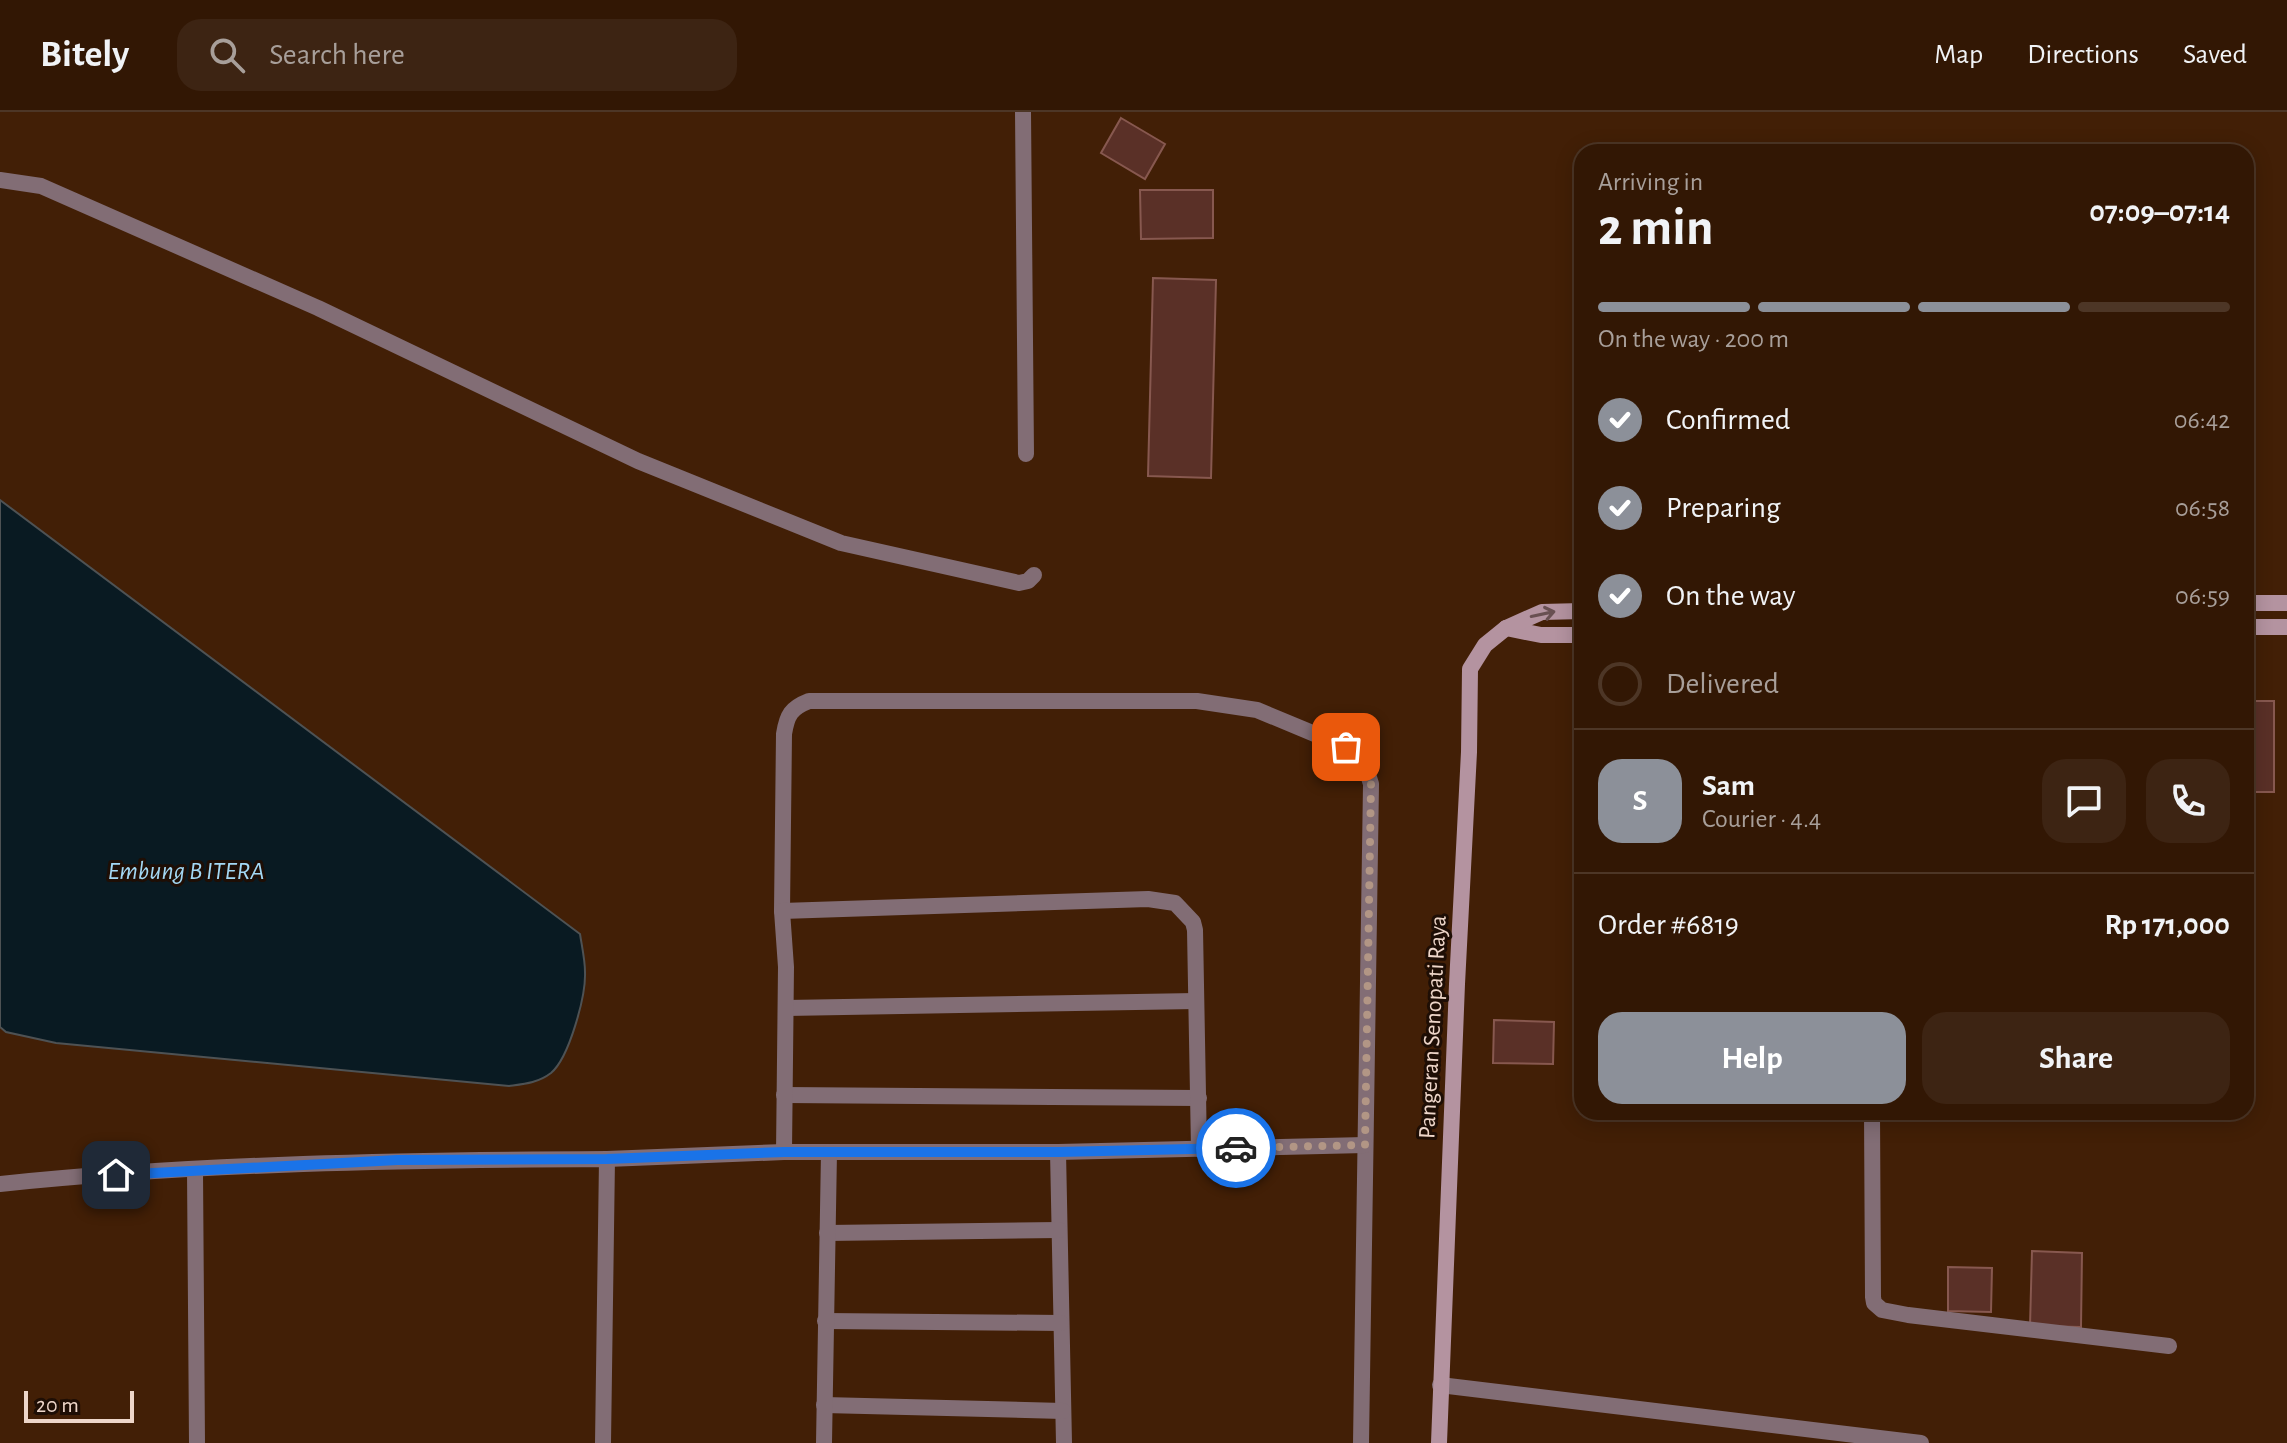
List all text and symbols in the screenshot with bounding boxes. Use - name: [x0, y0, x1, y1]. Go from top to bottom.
- search box: [177, 19, 737, 91]
- icon: search: [205, 33, 249, 77]
- text: Bitely: [40, 36, 129, 74]
- text: Search here: [269, 40, 405, 70]
- text: Map: [1934, 41, 1983, 69]
- text: Directions: [2027, 41, 2139, 69]
- text: Saved: [2183, 41, 2247, 69]
- text: Arriving in: [1598, 169, 1703, 195]
- text: 07:09–07:14: [2089, 197, 2230, 227]
- text: 2 min: [1598, 202, 1713, 254]
- text: On the way · 200 m: [1598, 326, 1789, 352]
- icon: check: [1598, 398, 1642, 442]
- text: Confirmed: [1666, 405, 1790, 435]
- text: 06:42: [2174, 407, 2230, 433]
- icon: check: [1598, 486, 1642, 530]
- text: Preparing: [1666, 493, 1781, 523]
- text: 06:58: [2175, 495, 2230, 521]
- icon: check: [1598, 574, 1642, 618]
- text: On the way: [1666, 581, 1795, 611]
- text: 06:59: [2175, 583, 2230, 609]
- one-way arrow: [1529, 606, 1555, 621]
- text: Delivered: [1666, 669, 1779, 699]
- pin: [1312, 713, 1380, 781]
- icon: bag: [1324, 725, 1368, 769]
- button: chat: [2042, 759, 2126, 843]
- button: phone: [2146, 759, 2230, 843]
- text: Sam: [1702, 771, 1755, 801]
- text: S: [1633, 786, 1647, 816]
- text: Courier · 4.4: [1702, 806, 1821, 832]
- water label: Embung B ITERA: [107, 858, 265, 884]
- text: Order #6819: [1598, 910, 1739, 940]
- text: Rp 171,000: [2105, 910, 2230, 940]
- street label: Pangeran Senopati Raya: [1415, 915, 1451, 1139]
- button: Help: [1598, 1012, 1906, 1104]
- button: Share: [1922, 1012, 2230, 1104]
- courier: [1196, 1108, 1276, 1188]
- icon: car: [1214, 1126, 1258, 1170]
- pin: [82, 1141, 150, 1209]
- icon: home: [94, 1153, 138, 1197]
- scale bar: [24, 1387, 134, 1423]
- text: 20 m: [36, 1394, 79, 1416]

